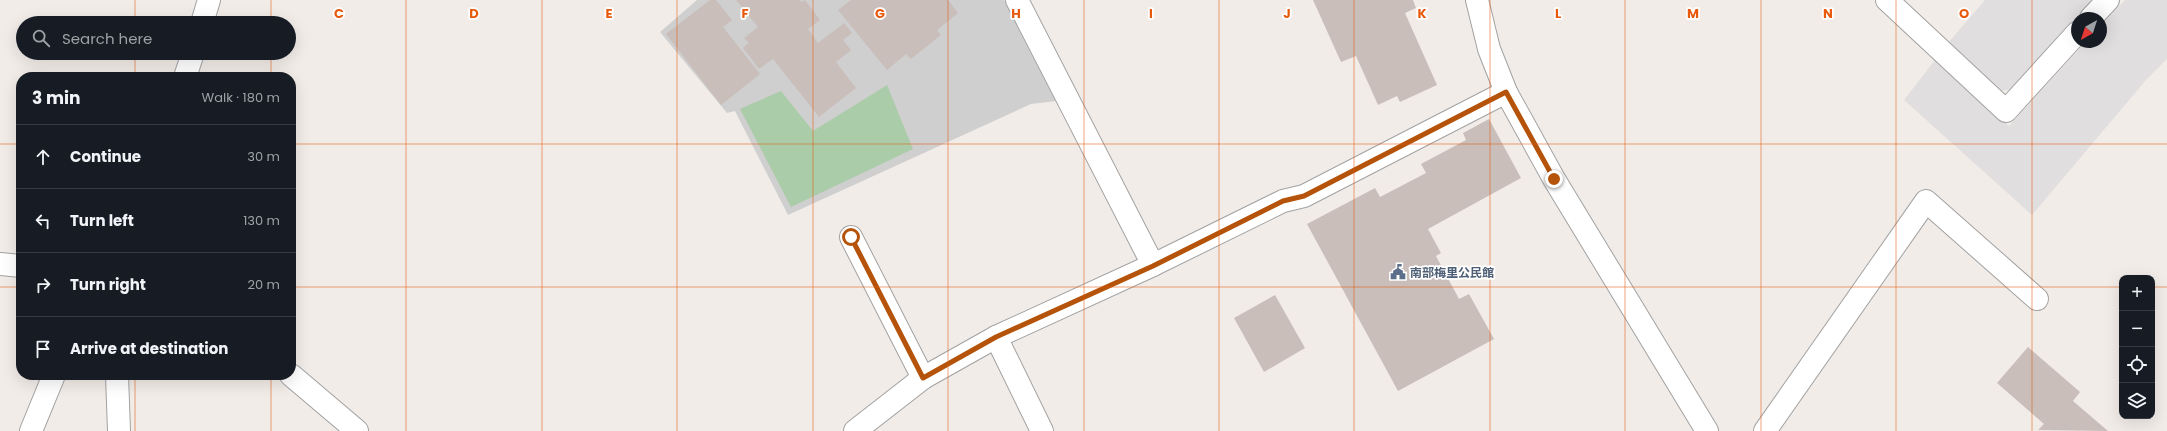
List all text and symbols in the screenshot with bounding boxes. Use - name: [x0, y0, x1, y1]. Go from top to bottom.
- text: C: [334, 4, 344, 23]
- text: D: [469, 4, 479, 23]
- text: E: [605, 4, 613, 23]
- text: F: [741, 4, 749, 23]
- text: G: [875, 4, 885, 23]
- text: H: [1011, 4, 1021, 23]
- text: I: [1149, 4, 1153, 23]
- text: J: [1283, 4, 1291, 23]
- text: K: [1417, 4, 1427, 23]
- text: L: [1555, 4, 1561, 23]
- text: M: [1687, 4, 1699, 23]
- text: N: [1823, 4, 1833, 23]
- text: O: [1959, 4, 1969, 23]
- north arrow: [2071, 12, 2107, 48]
- search box: [16, 16, 296, 60]
- icon: search: [30, 27, 52, 49]
- text: Search here: [62, 28, 152, 49]
- text: 3 min: [32, 86, 80, 110]
- text: Walk · 180 m: [202, 88, 280, 107]
- icon: ahead: [32, 146, 54, 168]
- text: Continue: [70, 146, 141, 167]
- text: 30 m: [247, 147, 280, 166]
- route end: [1545, 170, 1563, 188]
- icon: left: [32, 210, 54, 232]
- text: Turn left: [70, 210, 134, 231]
- text: 130 m: [243, 211, 280, 230]
- route start: [842, 228, 860, 246]
- public building icon: 南部梅里公民館: [1389, 263, 1407, 281]
- place label: 南部梅里公民館: [1410, 264, 1494, 281]
- icon: right: [32, 274, 54, 296]
- text: Turn right: [70, 274, 146, 295]
- text: 20 m: [247, 275, 280, 294]
- map controls: [2119, 275, 2155, 419]
- button: +: [2119, 275, 2155, 311]
- button: −: [2119, 311, 2155, 347]
- icon: arrive: [32, 338, 54, 360]
- text: Arrive at destination: [70, 338, 228, 359]
- button: locate: [2119, 347, 2155, 383]
- button: layers: [2119, 383, 2155, 419]

